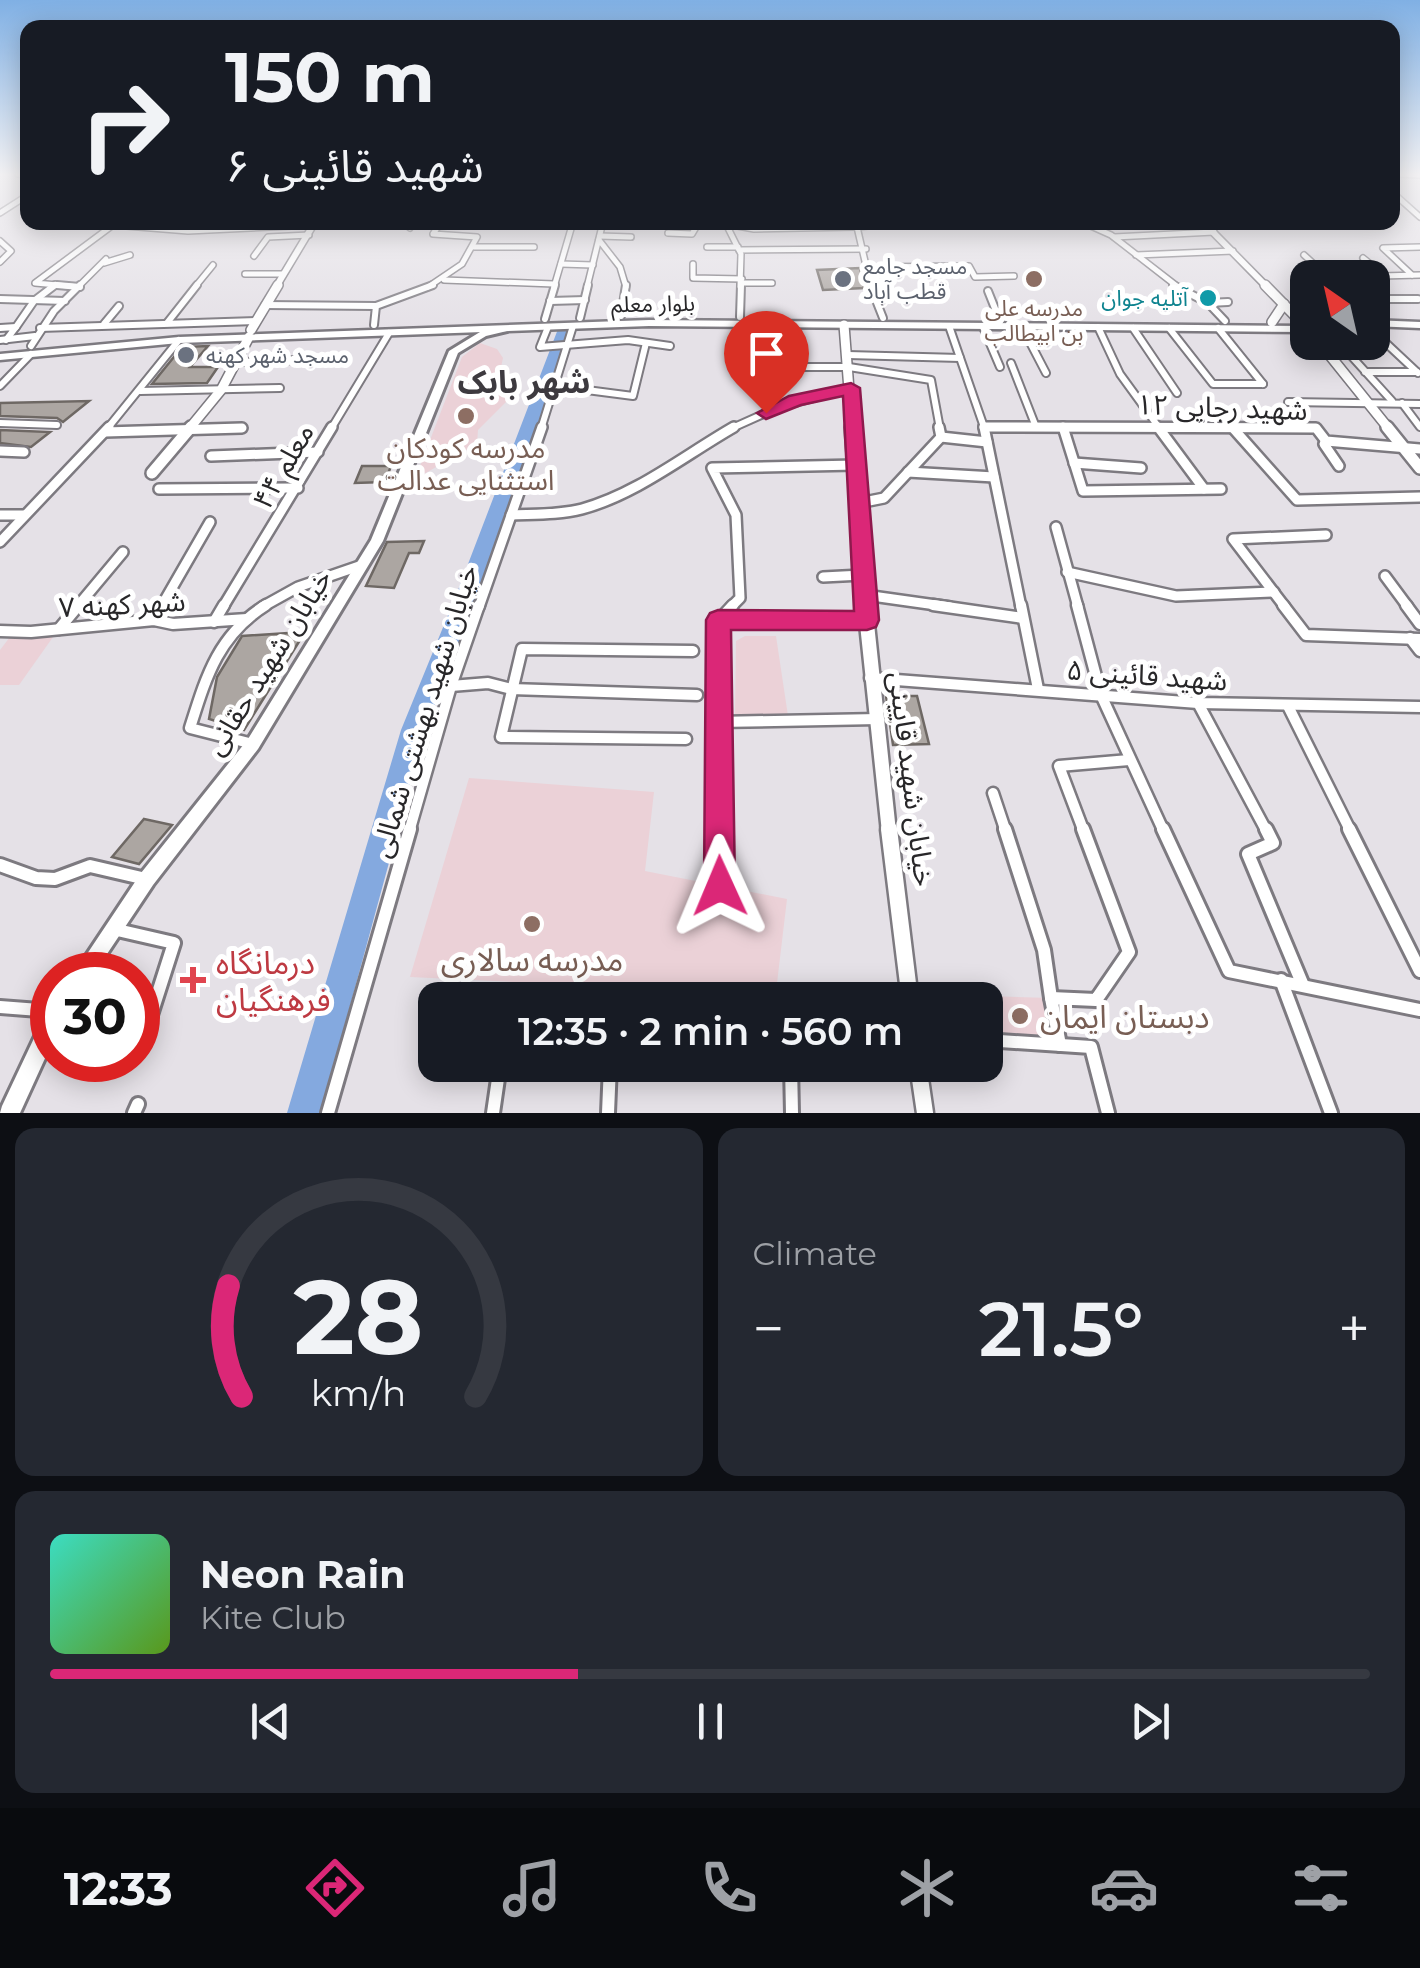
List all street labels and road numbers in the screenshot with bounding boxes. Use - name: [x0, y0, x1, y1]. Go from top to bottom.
- street label: بلوار معلم: [611, 290, 695, 321]
- street label: شهید رجایی ۱۲: [1136, 387, 1308, 427]
- street label: معلم ۴۴: [245, 417, 325, 517]
- street label: خیابان شهید بهشتی شمالی: [363, 561, 485, 861]
- street label: خیابان شهید حقانی: [197, 563, 339, 761]
- street label: شهر کهنه ۷: [58, 584, 186, 624]
- street label: شهید قائینی ۵: [1065, 652, 1229, 698]
- street label: خیابان شهید قایینی: [882, 670, 942, 888]

